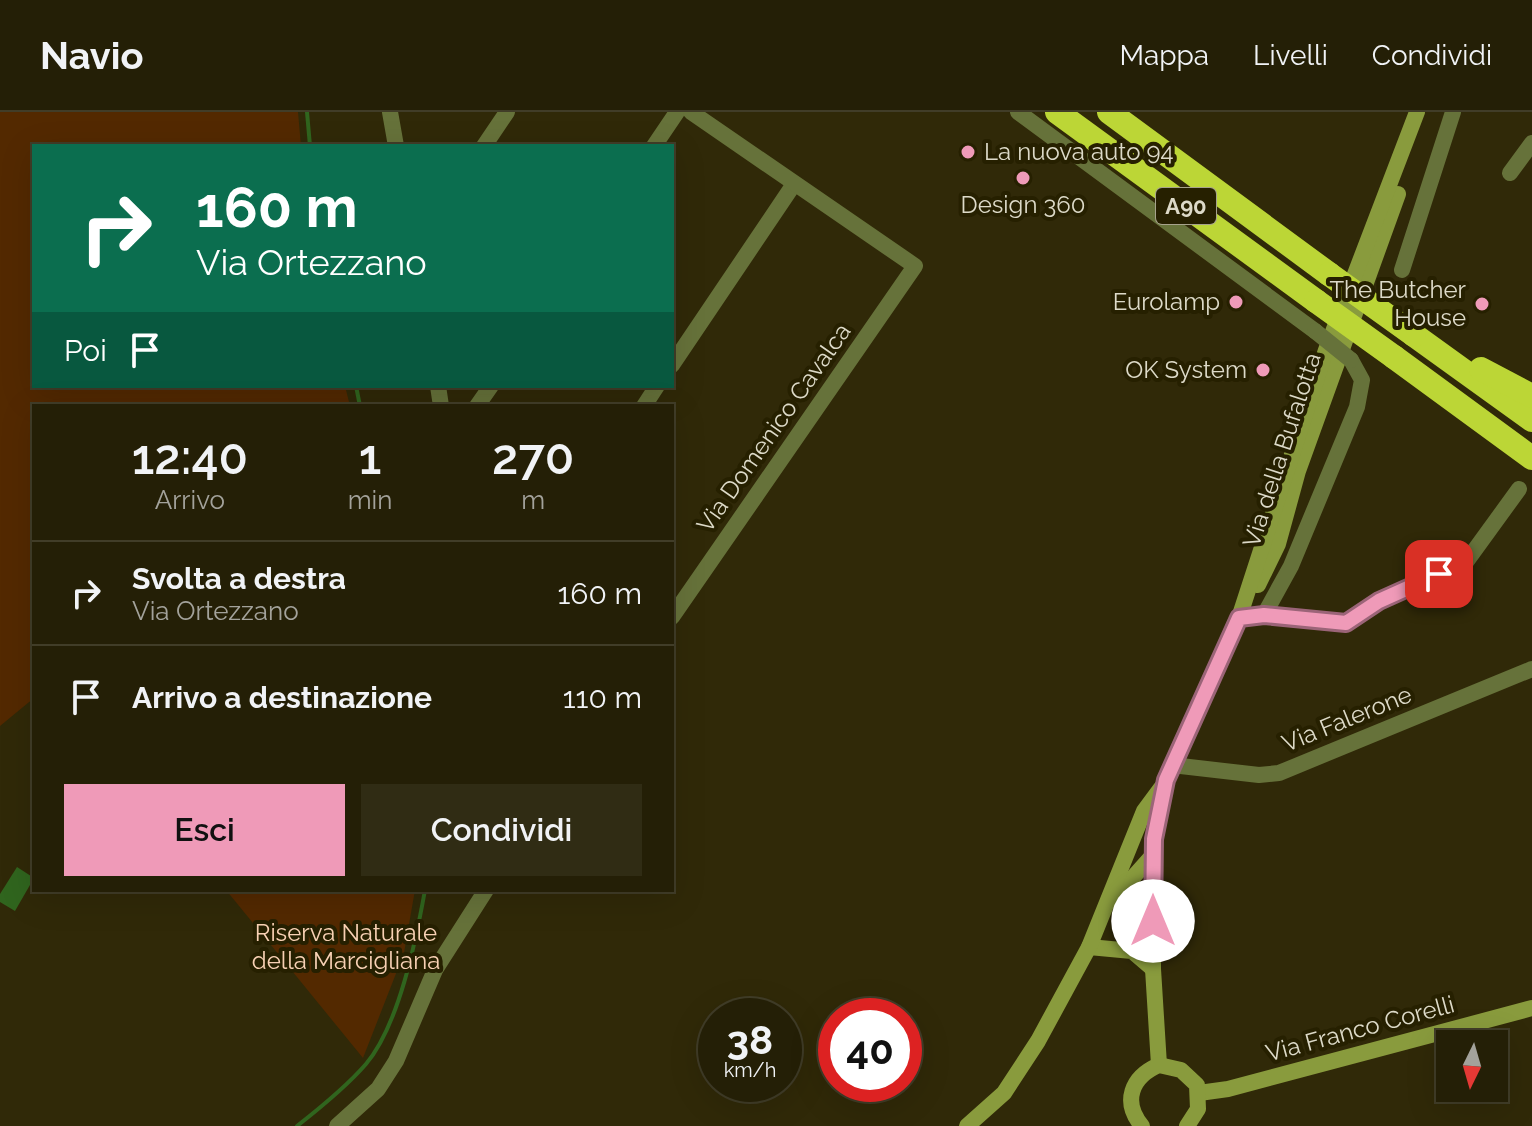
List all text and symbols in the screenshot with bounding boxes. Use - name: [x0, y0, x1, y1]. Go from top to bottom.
- text: Navio: [40, 33, 143, 78]
- text: Mappa: [1120, 39, 1209, 72]
- text: Livelli: [1253, 39, 1328, 72]
- text: Condividi: [1372, 39, 1492, 72]
- place label: La nuova auto 94: [984, 137, 1174, 166]
- marker: La nuova auto 94: [959, 143, 977, 161]
- marker: Design 360: [1014, 169, 1032, 187]
- text: 160 m: [196, 174, 358, 240]
- icon: right: [64, 176, 168, 280]
- road number: A90: [1156, 188, 1216, 224]
- place label: Design 360: [961, 190, 1086, 219]
- text: Via Ortezzano: [196, 241, 427, 283]
- place label: The Butcher House: [1329, 275, 1467, 332]
- place label: Eurolamp: [1113, 287, 1220, 316]
- marker: Eurolamp: [1227, 293, 1245, 311]
- marker: The Butcher House: [1473, 295, 1491, 313]
- street label: Via Domenico Cavalca: [690, 318, 857, 538]
- icon: arrive: [123, 328, 167, 372]
- text: Poi: [64, 333, 107, 368]
- street label: Via della Bufalotta: [1236, 349, 1327, 551]
- place label: OK System: [1125, 355, 1247, 384]
- marker: OK System: [1254, 361, 1272, 379]
- text: 12:40: [132, 429, 248, 485]
- text: 1: [359, 429, 381, 485]
- text: 270: [492, 429, 574, 485]
- text: Arrivo: [155, 485, 225, 515]
- text: min: [348, 485, 392, 515]
- text: m: [521, 485, 545, 515]
- pin: [1405, 540, 1473, 608]
- icon: arrive: [1417, 552, 1461, 596]
- text: Svolta a destra: [132, 561, 346, 596]
- icon: right: [64, 571, 108, 615]
- text: 160 m: [557, 576, 642, 611]
- text: Via Ortezzano: [132, 596, 299, 626]
- icon: arrive: [64, 675, 108, 719]
- street label: Via Falerone: [1278, 679, 1416, 758]
- text: Arrivo a destinazione: [132, 680, 432, 715]
- text: 110 m: [563, 680, 642, 715]
- button: Esci: [64, 784, 345, 876]
- button: Condividi: [361, 784, 642, 876]
- position arrow: [1111, 879, 1195, 963]
- park label: Riserva Naturale della Marcigliana: [252, 918, 440, 975]
- street label: Via Franco Corelli: [1262, 989, 1457, 1068]
- speed limit sign: 40: [818, 998, 922, 1102]
- text: 38: [727, 1016, 773, 1063]
- north arrow: [1436, 1030, 1508, 1102]
- map controls: [1436, 1030, 1508, 1102]
- text: km/h: [724, 1058, 776, 1082]

